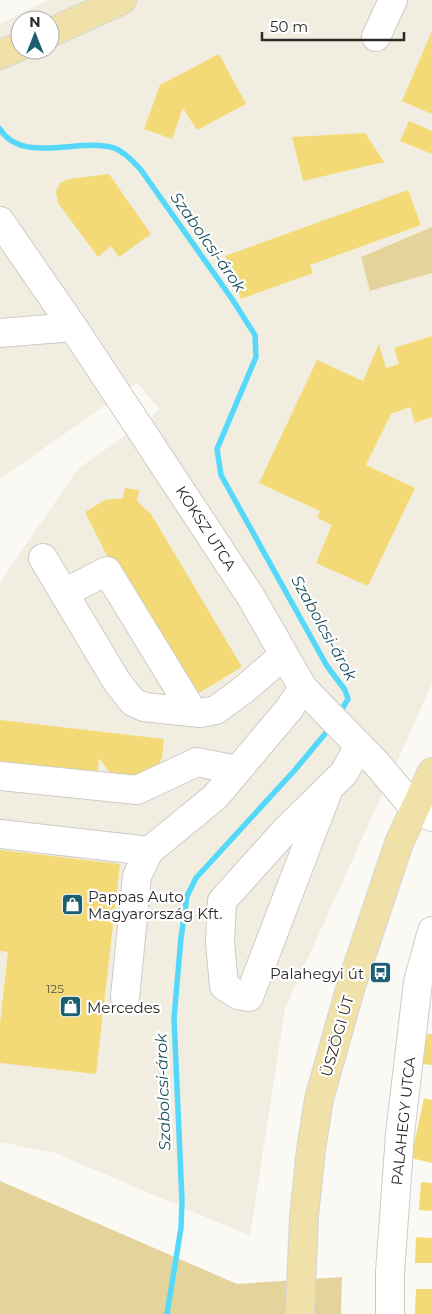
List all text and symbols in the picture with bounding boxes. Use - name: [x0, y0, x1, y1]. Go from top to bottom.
- north arrow: [10, 10, 60, 60]
- scale bar: [262, 10, 404, 42]
- text: N: [29, 13, 41, 31]
- text: 50 m: [270, 17, 308, 36]
- water label: Szabolcsi-árok: [167, 188, 250, 297]
- street label: KOKSZ UTCA: [172, 482, 241, 574]
- water label: Szabolcsi-árok: [287, 572, 361, 685]
- place label: Pappas Auto Magyarország Kft.: [88, 887, 223, 923]
- shop icon: Pappas Auto Magyarország Kft.: [60, 893, 84, 917]
- bus stop icon: Palahegyi út: [368, 961, 392, 985]
- place label: Palahegyi út: [270, 964, 364, 983]
- house number: 125: [46, 981, 64, 996]
- street label: ÜSZÖGI ÚT: [316, 993, 358, 1079]
- shop icon: Mercedes: [59, 995, 83, 1019]
- place label: Mercedes: [87, 998, 160, 1017]
- water label: Szabolcsi-árok: [151, 1032, 175, 1151]
- street label: PALAHEGY UTCA: [387, 1056, 419, 1186]

